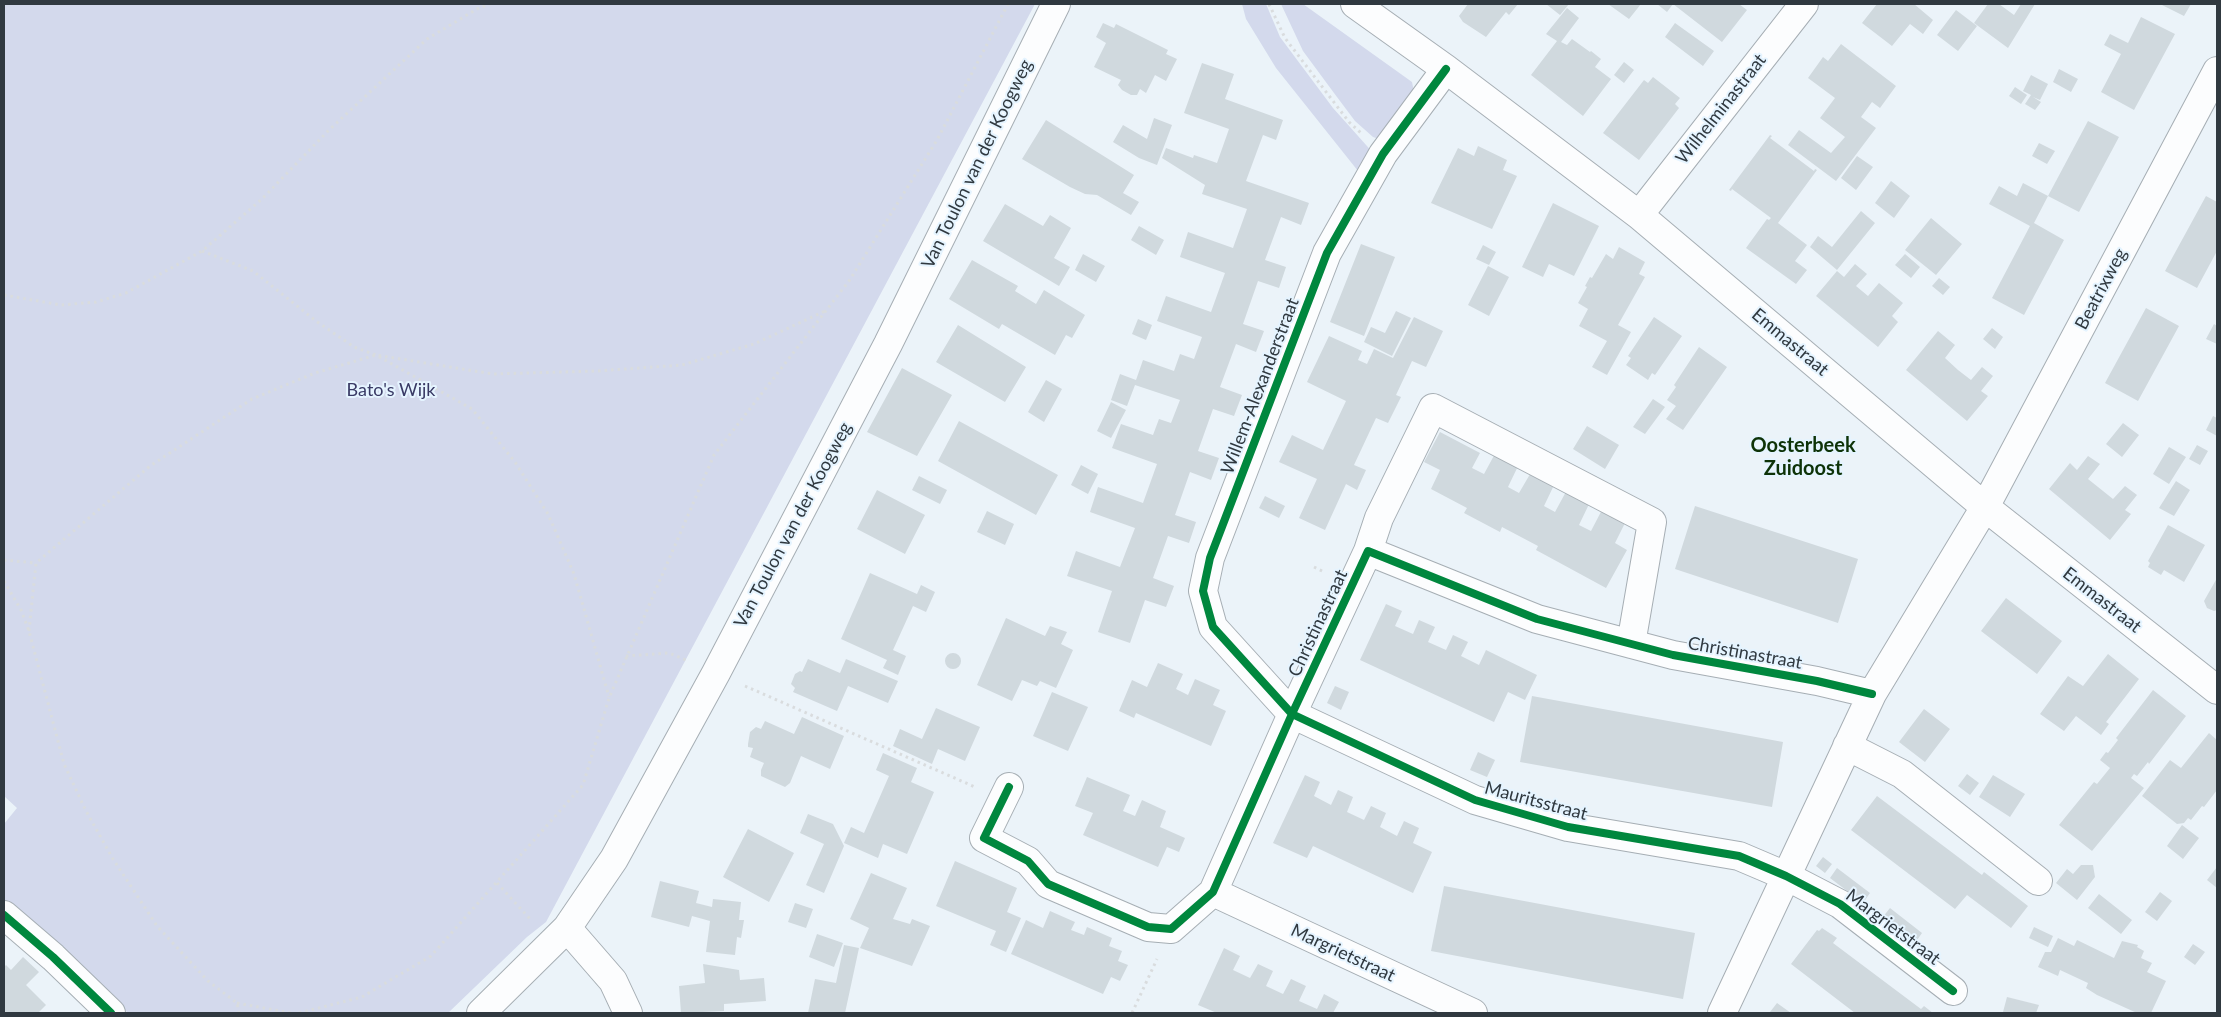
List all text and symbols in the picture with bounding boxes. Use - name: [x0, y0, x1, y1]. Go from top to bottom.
- street label: Wilhelminastraat: [1671, 50, 1771, 168]
- street label: Van Toulon van der Koogweg: [917, 56, 1037, 272]
- street label: Beatrixweg: [2071, 245, 2131, 333]
- street label: Willem-Alexanderstraat: [1216, 295, 1304, 477]
- street label: Emmastraat: [1747, 304, 1833, 380]
- park label: Bato's Wijk: [347, 379, 435, 401]
- street label: Van Toulon van der Koogweg: [730, 419, 856, 631]
- district label: Oosterbeek Zuidoost: [1750, 434, 1856, 481]
- street label: Emmastraat: [2058, 563, 2146, 637]
- street label: Christinastraat: [1284, 566, 1352, 680]
- street label: Christinastraat: [1686, 632, 1804, 674]
- street label: Mauritsstraat: [1482, 777, 1590, 825]
- street label: Margrietstraat: [1841, 884, 1945, 970]
- street label: Margrietstraat: [1287, 919, 1399, 987]

